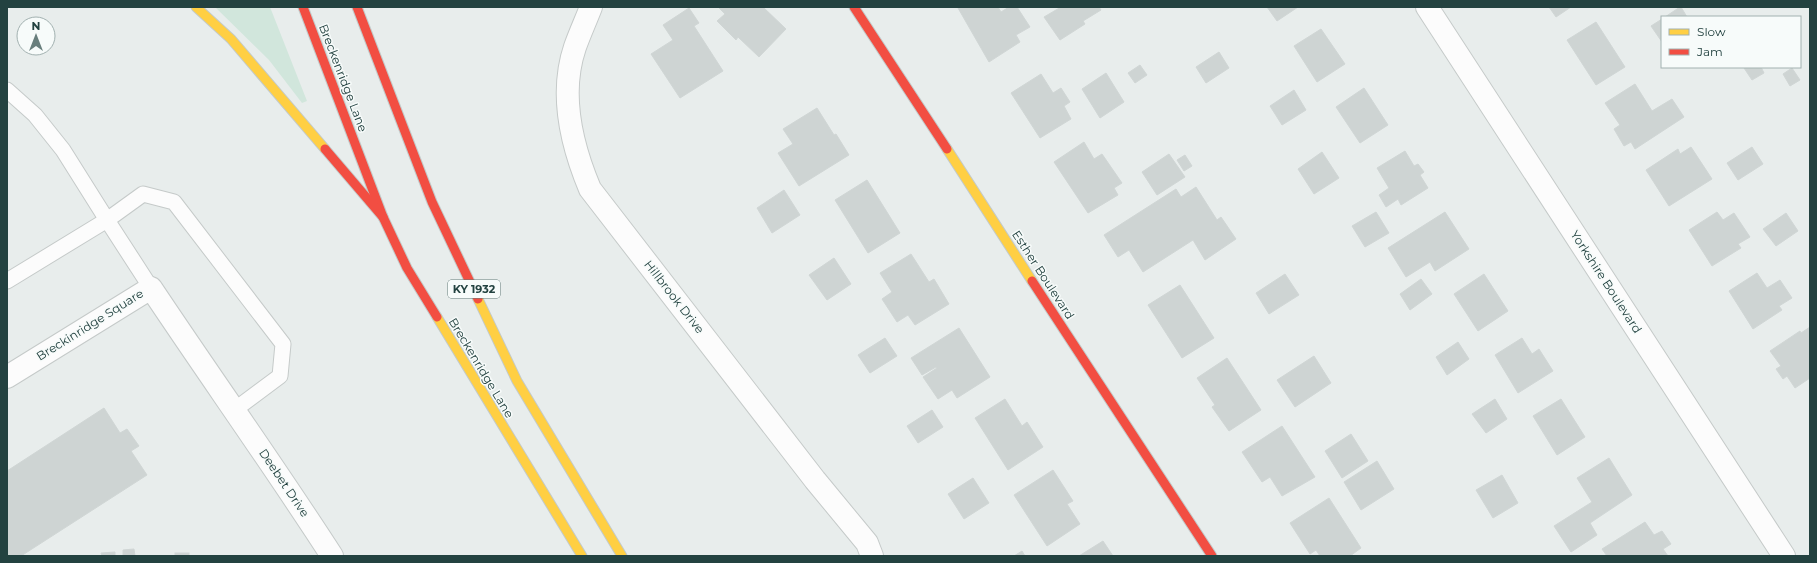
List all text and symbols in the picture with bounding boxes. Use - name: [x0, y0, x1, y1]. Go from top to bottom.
- north arrow: [16, 16, 56, 56]
- legend: [1661, 16, 1801, 68]
- text: N: [32, 19, 40, 33]
- street label: Breckenridge Lane: [316, 22, 371, 134]
- text: Slow: [1697, 24, 1726, 39]
- text: Jam: [1696, 44, 1723, 59]
- street label: Esther Boulevard: [1009, 227, 1078, 322]
- street label: Yorkshire Boulevard: [1568, 228, 1645, 336]
- street label: Hillbrook Drive: [641, 257, 708, 336]
- road number: KY 1932: [448, 280, 500, 298]
- street label: Breckinridge Square: [33, 286, 146, 364]
- street label: Breckenridge Lane: [446, 315, 517, 421]
- street label: Deebet Drive: [256, 446, 313, 520]

